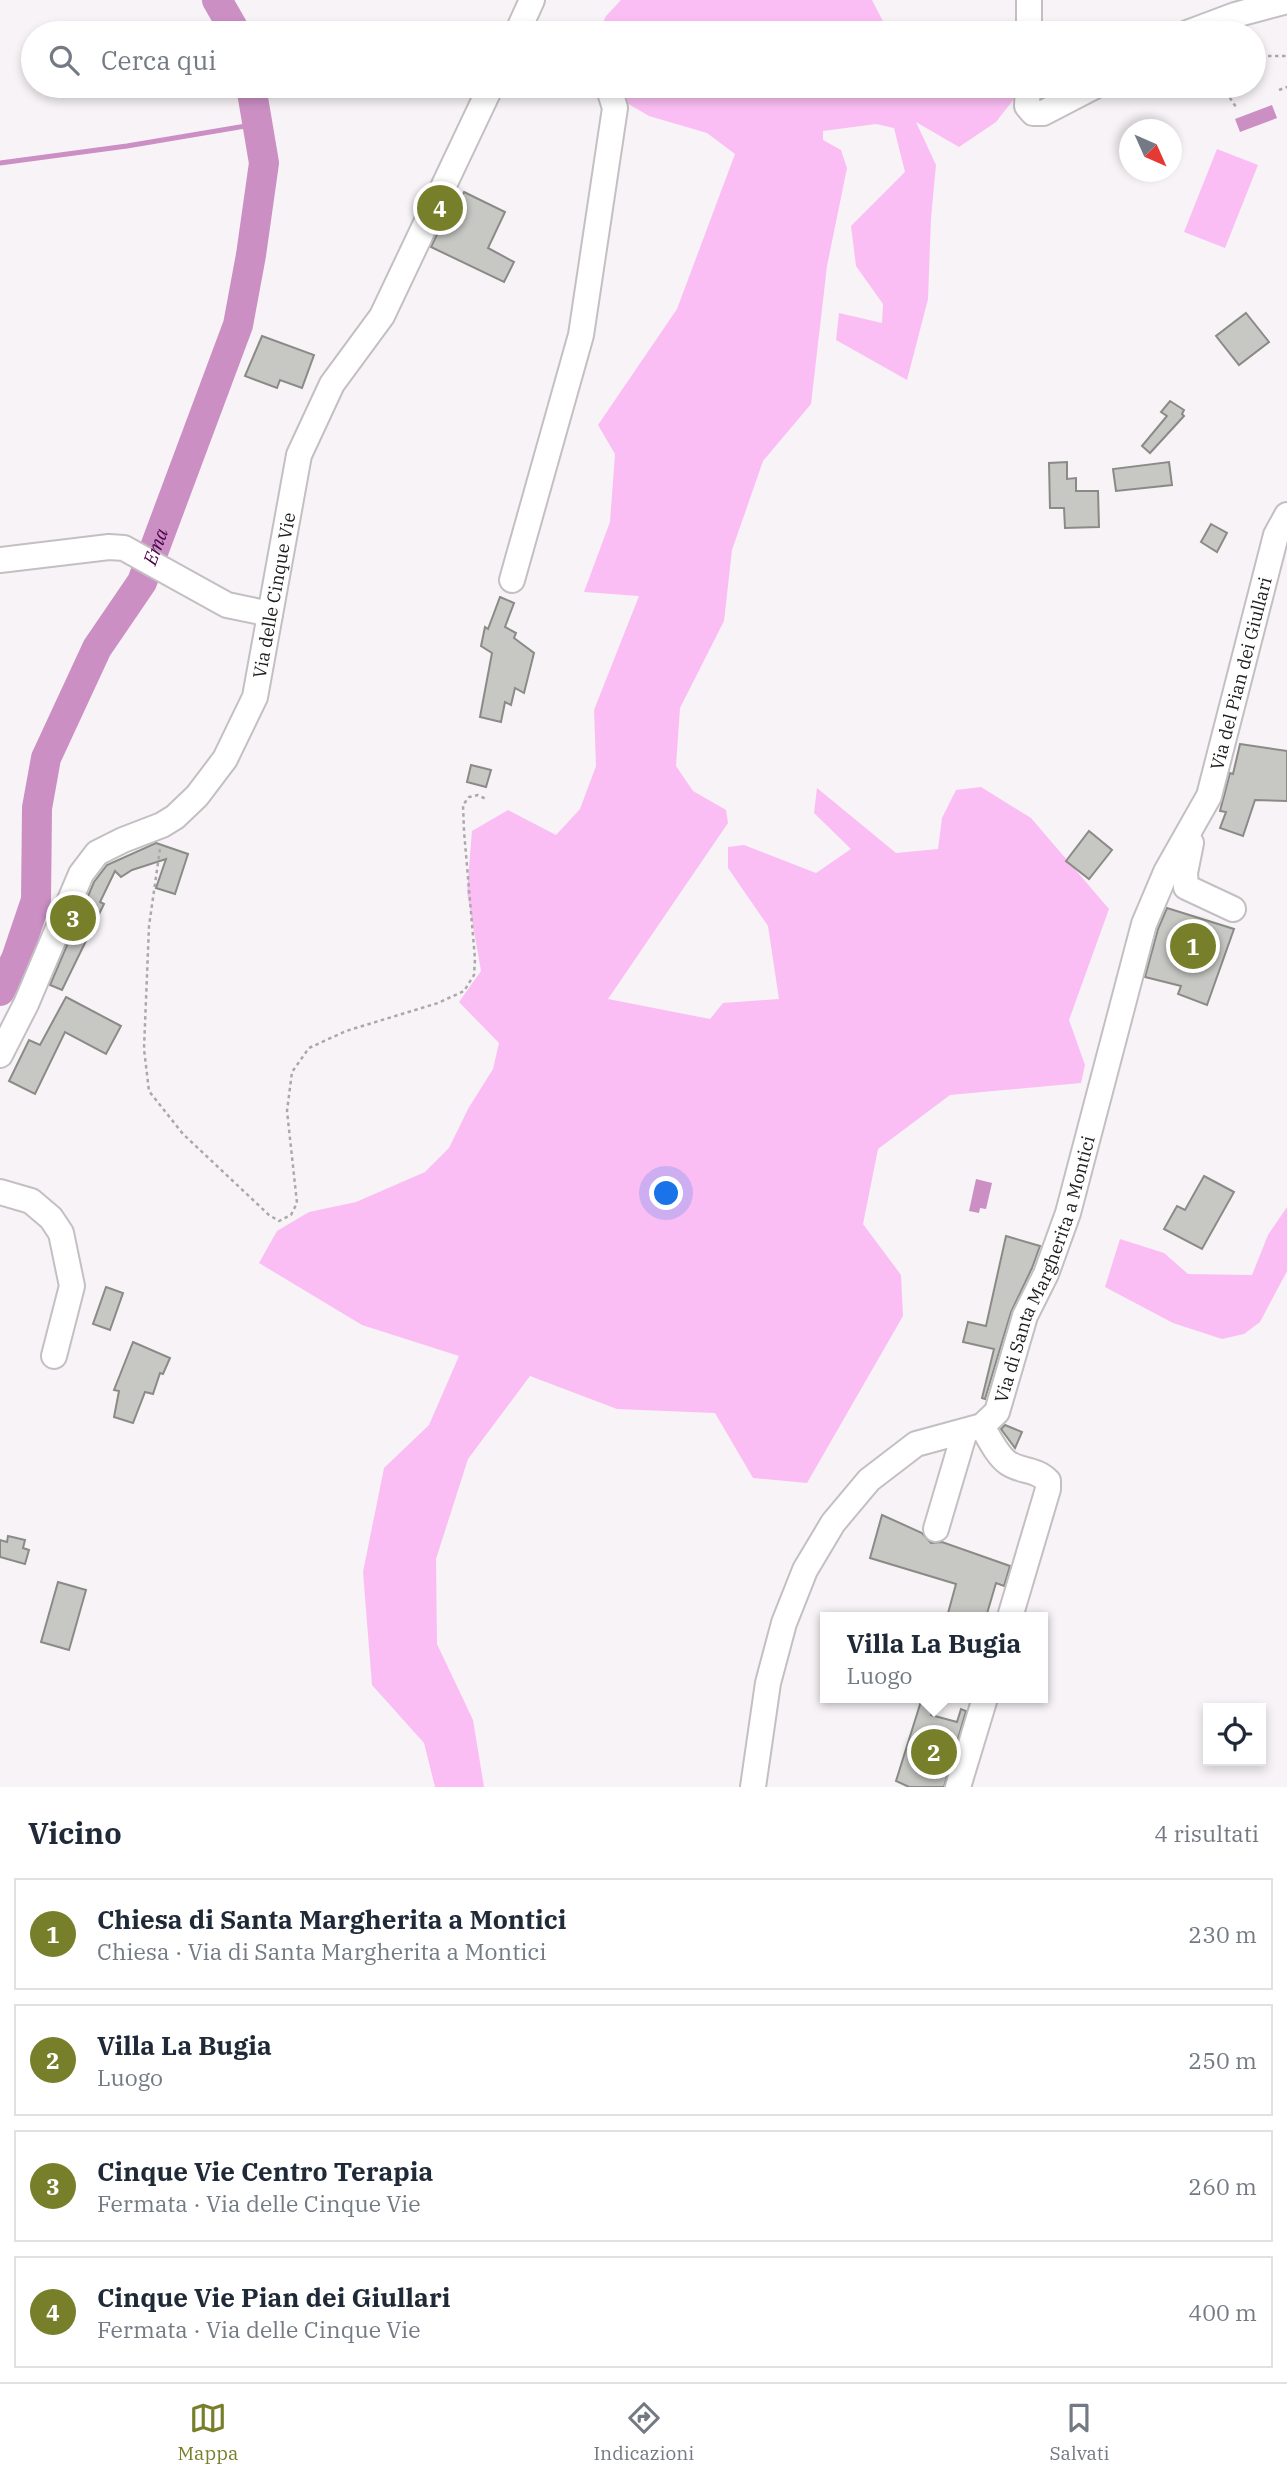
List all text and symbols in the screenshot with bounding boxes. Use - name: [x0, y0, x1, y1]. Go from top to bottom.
- search box: [21, 21, 1266, 98]
- icon: search: [45, 41, 83, 79]
- text: Cerca qui: [101, 43, 216, 77]
- north arrow: [1119, 119, 1182, 182]
- pin: 4: [417, 182, 463, 234]
- street label: Via delle Cinque Vie: [247, 511, 300, 680]
- water label: Ema: [137, 524, 173, 569]
- street label: Via del Pian dei Giullari: [1205, 574, 1276, 772]
- pin: 3: [50, 892, 96, 944]
- pin: 1: [1170, 920, 1216, 972]
- street label: Via di Santa Margherita a Montici: [989, 1133, 1099, 1405]
- your location: [649, 1176, 683, 1210]
- popup: [820, 1612, 1048, 1703]
- text: Villa La Bugia: [847, 1626, 1021, 1660]
- text: Luogo: [847, 1660, 913, 1690]
- map controls: [1203, 1703, 1266, 1766]
- button: locate: [1203, 1703, 1266, 1766]
- pin: 2: [911, 1726, 957, 1778]
- text: Vicino: [28, 1813, 122, 1852]
- text: 4 risultati: [1154, 1818, 1259, 1848]
- text: Chiesa di Santa Margherita a Montici: [97, 1902, 566, 1936]
- text: 1: [46, 1919, 60, 1949]
- text: 230 m: [1188, 1919, 1257, 1949]
- text: Chiesa · Via di Santa Margherita a Montici: [97, 1936, 547, 1966]
- text: Villa La Bugia: [97, 2028, 272, 2062]
- text: 2: [46, 2045, 60, 2075]
- text: 250 m: [1188, 2045, 1257, 2075]
- text: Luogo: [97, 2062, 163, 2092]
- text: Cinque Vie Centro Terapia: [97, 2154, 433, 2188]
- text: 3: [46, 2171, 60, 2201]
- text: 260 m: [1188, 2171, 1257, 2201]
- text: Fermata · Via delle Cinque Vie: [97, 2188, 421, 2218]
- text: Cinque Vie Pian dei Giullari: [97, 2280, 450, 2314]
- text: 4: [46, 2297, 60, 2327]
- text: 400 m: [1188, 2297, 1257, 2327]
- text: Fermata · Via delle Cinque Vie: [97, 2314, 421, 2344]
- tab: Mappa: [178, 2399, 238, 2465]
- tab: Indicazioni: [593, 2399, 694, 2465]
- tab: Salvati: [1049, 2399, 1109, 2465]

